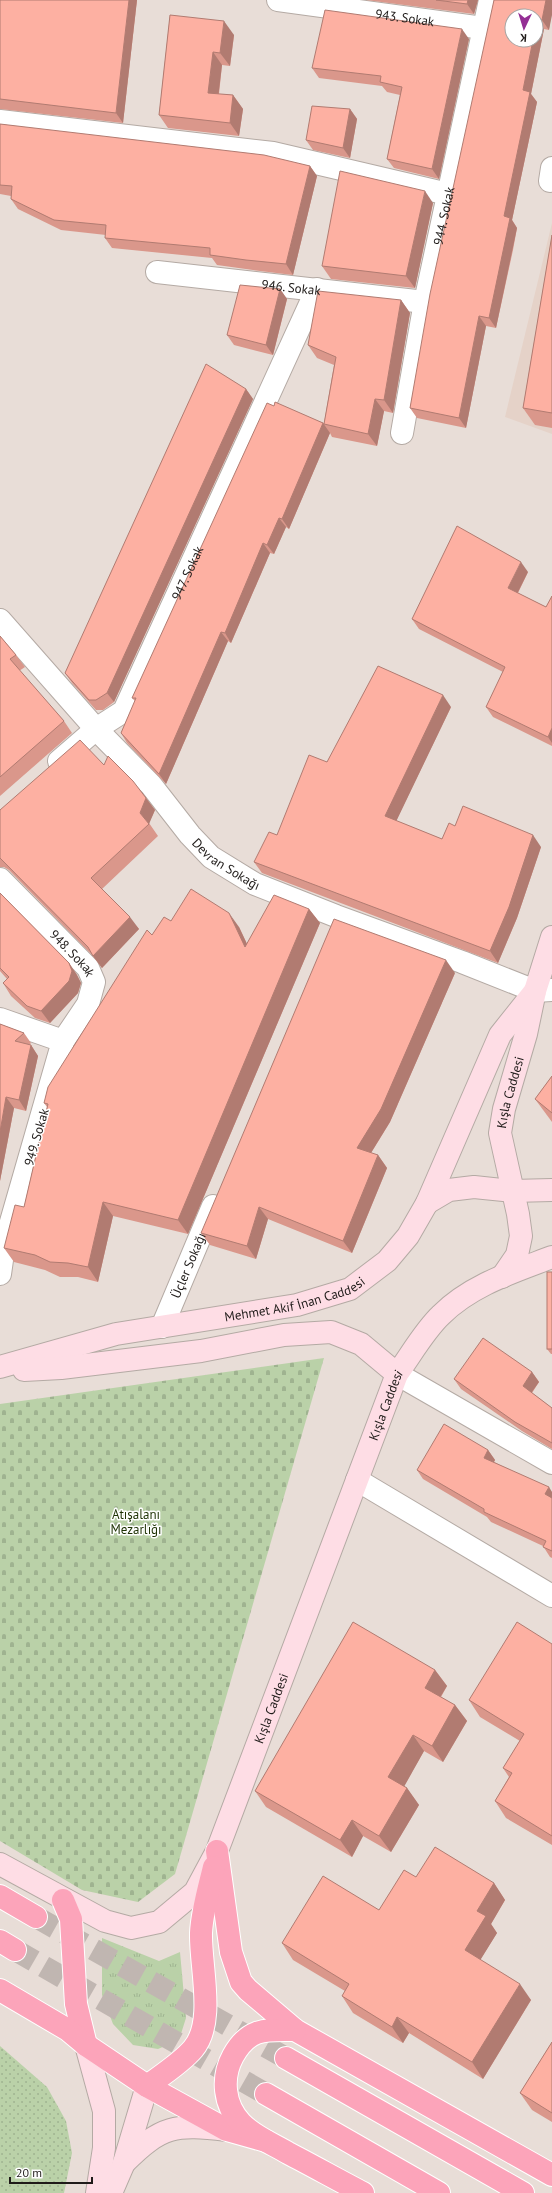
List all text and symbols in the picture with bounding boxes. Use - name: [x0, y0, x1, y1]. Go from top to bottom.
- street label: 943. Sokak: [374, 5, 436, 30]
- north arrow: [504, 8, 544, 48]
- text: K: [519, 31, 527, 45]
- street label: 944. Sokak: [429, 185, 459, 247]
- street label: 946. Sokak: [261, 276, 322, 299]
- street label: 947. Sokak: [168, 543, 208, 603]
- street label: Devran Sokağı: [188, 835, 262, 894]
- street label: 948. Sokak: [46, 926, 99, 980]
- street label: Kışla Caddesi: [493, 1055, 528, 1130]
- street label: 949. Sokak: [20, 1106, 53, 1168]
- street label: Üçler Sokağı: [167, 1230, 210, 1301]
- street label: Mehmet Akif İnan Caddesi: [223, 1273, 368, 1325]
- street label: Kışla Caddesi: [365, 1366, 406, 1443]
- park label: Atışalanı Mezarlığı: [110, 1506, 162, 1538]
- street label: Kışla Caddesi: [250, 1671, 292, 1746]
- scale bar: [10, 2159, 92, 2185]
- text: 20 m: [16, 2165, 42, 2180]

